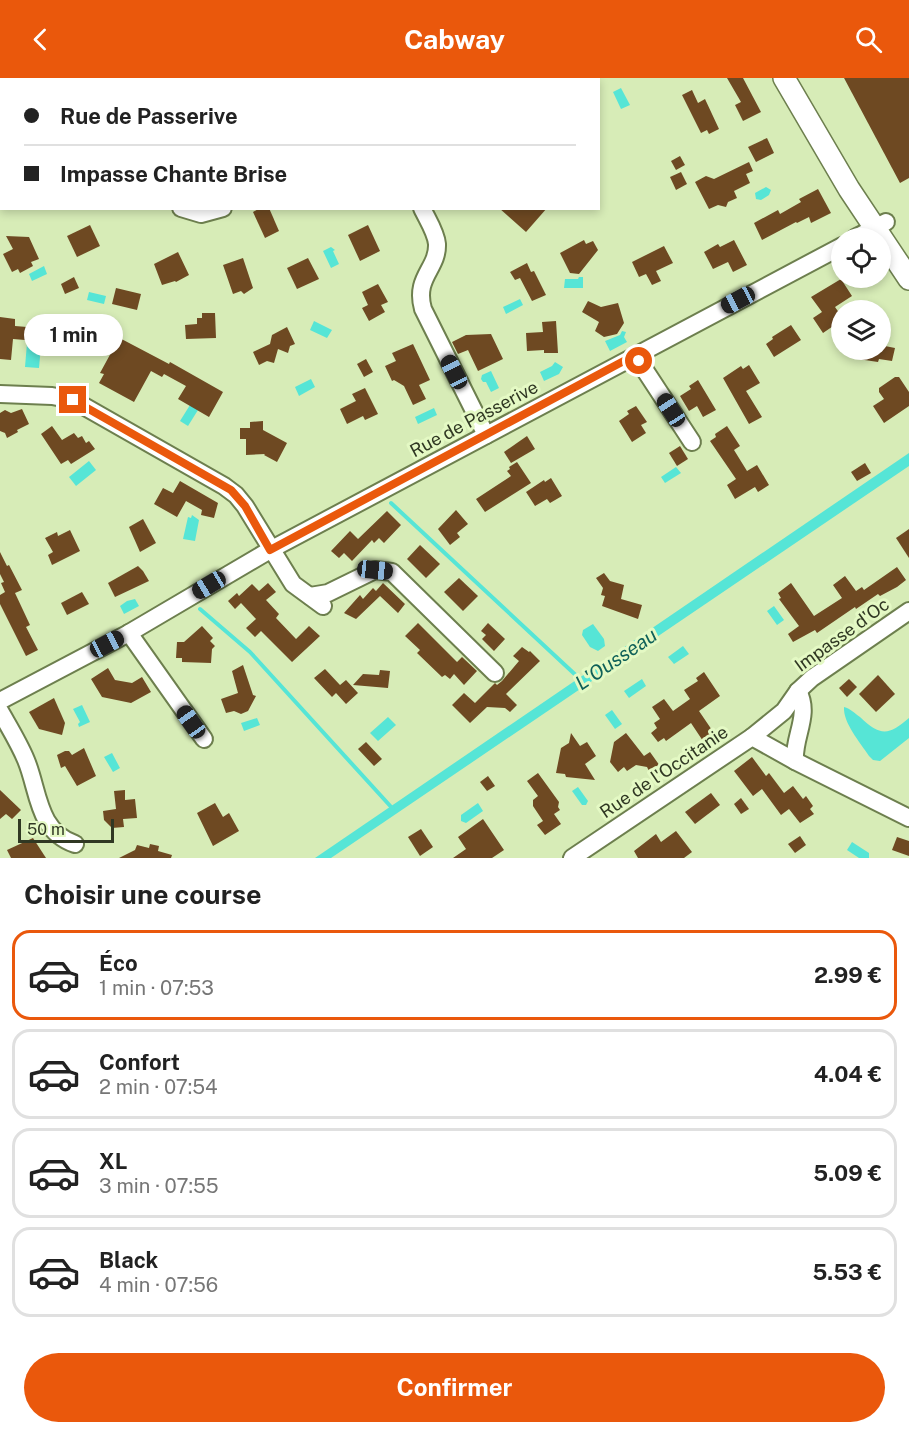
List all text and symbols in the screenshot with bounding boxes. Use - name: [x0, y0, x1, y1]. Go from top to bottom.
- icon: back: [24, 23, 57, 56]
- text: Cabway: [404, 23, 505, 55]
- icon: search: [852, 23, 885, 56]
- text: Rue de Passerive: [60, 103, 238, 129]
- text: Impasse Chante Brise: [60, 161, 287, 187]
- map controls: [831, 228, 891, 360]
- button: locate: [831, 228, 891, 288]
- car: [718, 284, 758, 316]
- button: layers: [831, 300, 891, 360]
- callout: 1 min: [23, 313, 122, 355]
- text: 1 min: [49, 323, 98, 347]
- route start: [625, 347, 652, 374]
- car: [438, 352, 470, 392]
- street label: Rue de Passerive: [406, 376, 541, 461]
- route end: [59, 386, 86, 413]
- car: [654, 390, 688, 430]
- car: [356, 559, 394, 581]
- car: [189, 568, 229, 602]
- street label: Impasse d'Oc: [790, 593, 893, 676]
- water label: L'Ousseau: [571, 623, 661, 695]
- car: [87, 628, 127, 660]
- car: [173, 702, 209, 742]
- street label: Rue de l'Occitanie: [596, 721, 732, 822]
- scale bar: [18, 816, 114, 844]
- text: 50 m: [27, 820, 65, 839]
- text: Choisir une course: [24, 878, 262, 910]
- icon: car: [27, 948, 81, 1002]
- text: Éco: [99, 950, 138, 976]
- text: 2.99 €: [814, 962, 882, 988]
- text: 1 min · 07:53: [99, 976, 214, 1000]
- icon: car: [27, 1047, 81, 1101]
- text: Confort: [99, 1049, 180, 1075]
- text: 4.04 €: [814, 1061, 882, 1087]
- text: 2 min · 07:54: [99, 1075, 218, 1099]
- icon: car: [27, 1146, 81, 1200]
- text: XL: [99, 1148, 127, 1174]
- text: 5.09 €: [813, 1160, 882, 1186]
- text: 3 min · 07:55: [99, 1174, 219, 1198]
- icon: car: [27, 1245, 81, 1299]
- text: Black: [99, 1247, 158, 1273]
- text: 5.53 €: [812, 1259, 882, 1285]
- text: 4 min · 07:56: [99, 1273, 218, 1297]
- button: Confirmer: [24, 1353, 885, 1422]

